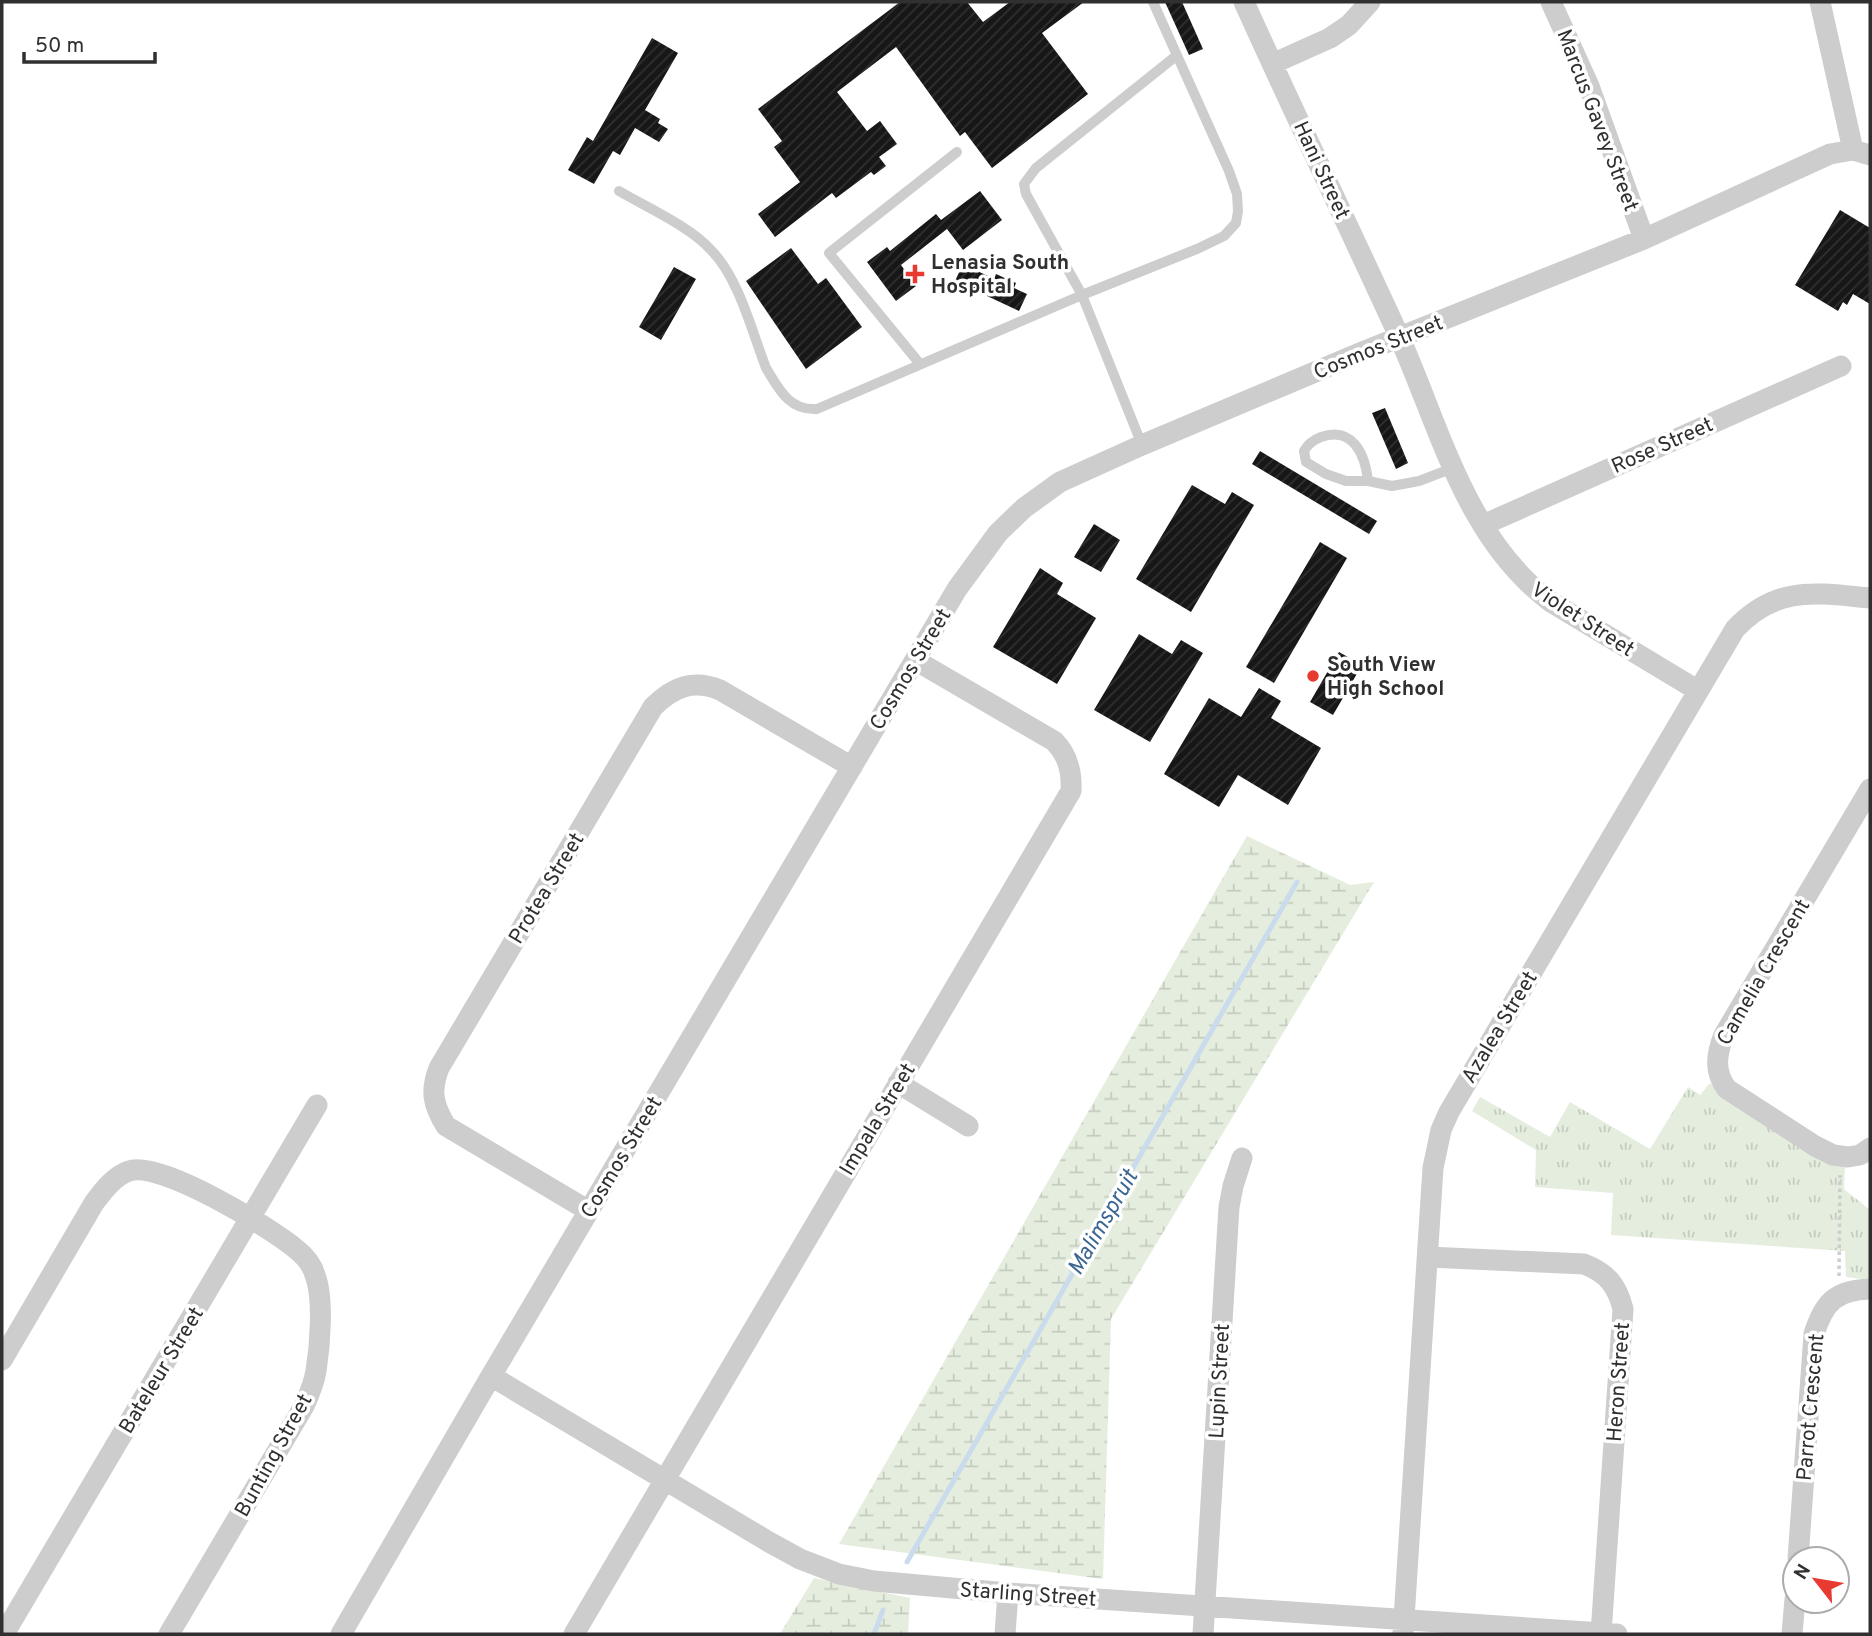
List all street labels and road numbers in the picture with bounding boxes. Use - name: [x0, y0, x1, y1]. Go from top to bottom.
- street label: Marcus Gavey Street: [1549, 26, 1644, 215]
- street label: Hani Street: [1286, 117, 1355, 224]
- street label: Cosmos Street: [1310, 310, 1447, 387]
- street label: Rose Street: [1607, 412, 1718, 481]
- street label: Violet Street: [1525, 577, 1639, 664]
- street label: Cosmos Street: [864, 604, 958, 736]
- street label: Protea Street: [503, 828, 591, 949]
- street label: Camelia Crescent: [1711, 895, 1817, 1051]
- street label: Azalea Street: [1456, 967, 1544, 1089]
- street label: Impala Street: [834, 1059, 922, 1181]
- street label: Cosmos Street: [575, 1092, 669, 1224]
- street label: Bateleur Street: [114, 1302, 211, 1439]
- street label: Heron Street: [1602, 1321, 1637, 1443]
- street label: Lupin Street: [1204, 1323, 1237, 1439]
- street label: Parrot Crescent: [1792, 1332, 1831, 1482]
- street label: Bunting Street: [229, 1389, 319, 1522]
- street label: Starling Street: [959, 1577, 1097, 1614]

